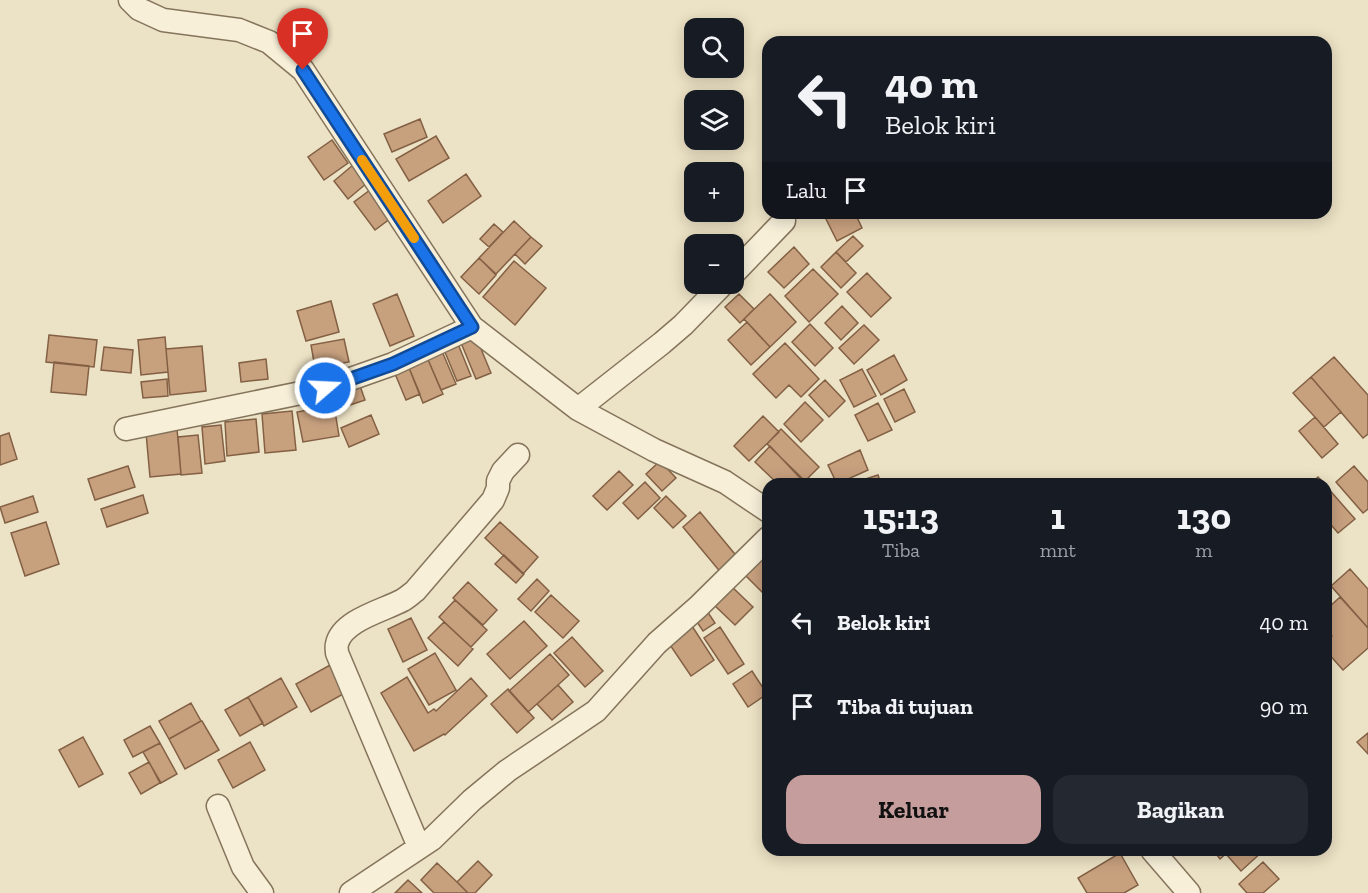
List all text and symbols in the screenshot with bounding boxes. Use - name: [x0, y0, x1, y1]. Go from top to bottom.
- pin: [277, 8, 328, 70]
- icon: arrive: [286, 17, 319, 50]
- map controls: [684, 18, 744, 294]
- button: search: [684, 18, 744, 78]
- text: 40 m: [885, 58, 978, 109]
- icon: left: [786, 60, 864, 138]
- button: layers: [684, 90, 744, 150]
- text: Belok kiri: [885, 109, 996, 141]
- button: +: [684, 162, 744, 222]
- icon: arrive: [839, 174, 872, 207]
- text: Lalu: [786, 177, 827, 204]
- button: −: [684, 234, 744, 294]
- position arrow: [293, 356, 357, 420]
- text: 15:13: [863, 495, 939, 538]
- text: 1: [1050, 495, 1065, 538]
- text: 130: [1177, 495, 1231, 538]
- text: Tiba: [882, 538, 920, 562]
- text: mnt: [1040, 538, 1076, 562]
- text: m: [1195, 538, 1213, 562]
- icon: left: [786, 606, 819, 639]
- text: Belok kiri: [837, 609, 930, 636]
- text: 40 m: [1259, 609, 1308, 636]
- icon: arrive: [786, 690, 819, 723]
- text: Tiba di tujuan: [837, 693, 973, 720]
- text: 90 m: [1260, 693, 1308, 720]
- button: Keluar: [786, 775, 1041, 844]
- button: Bagikan: [1053, 775, 1308, 844]

